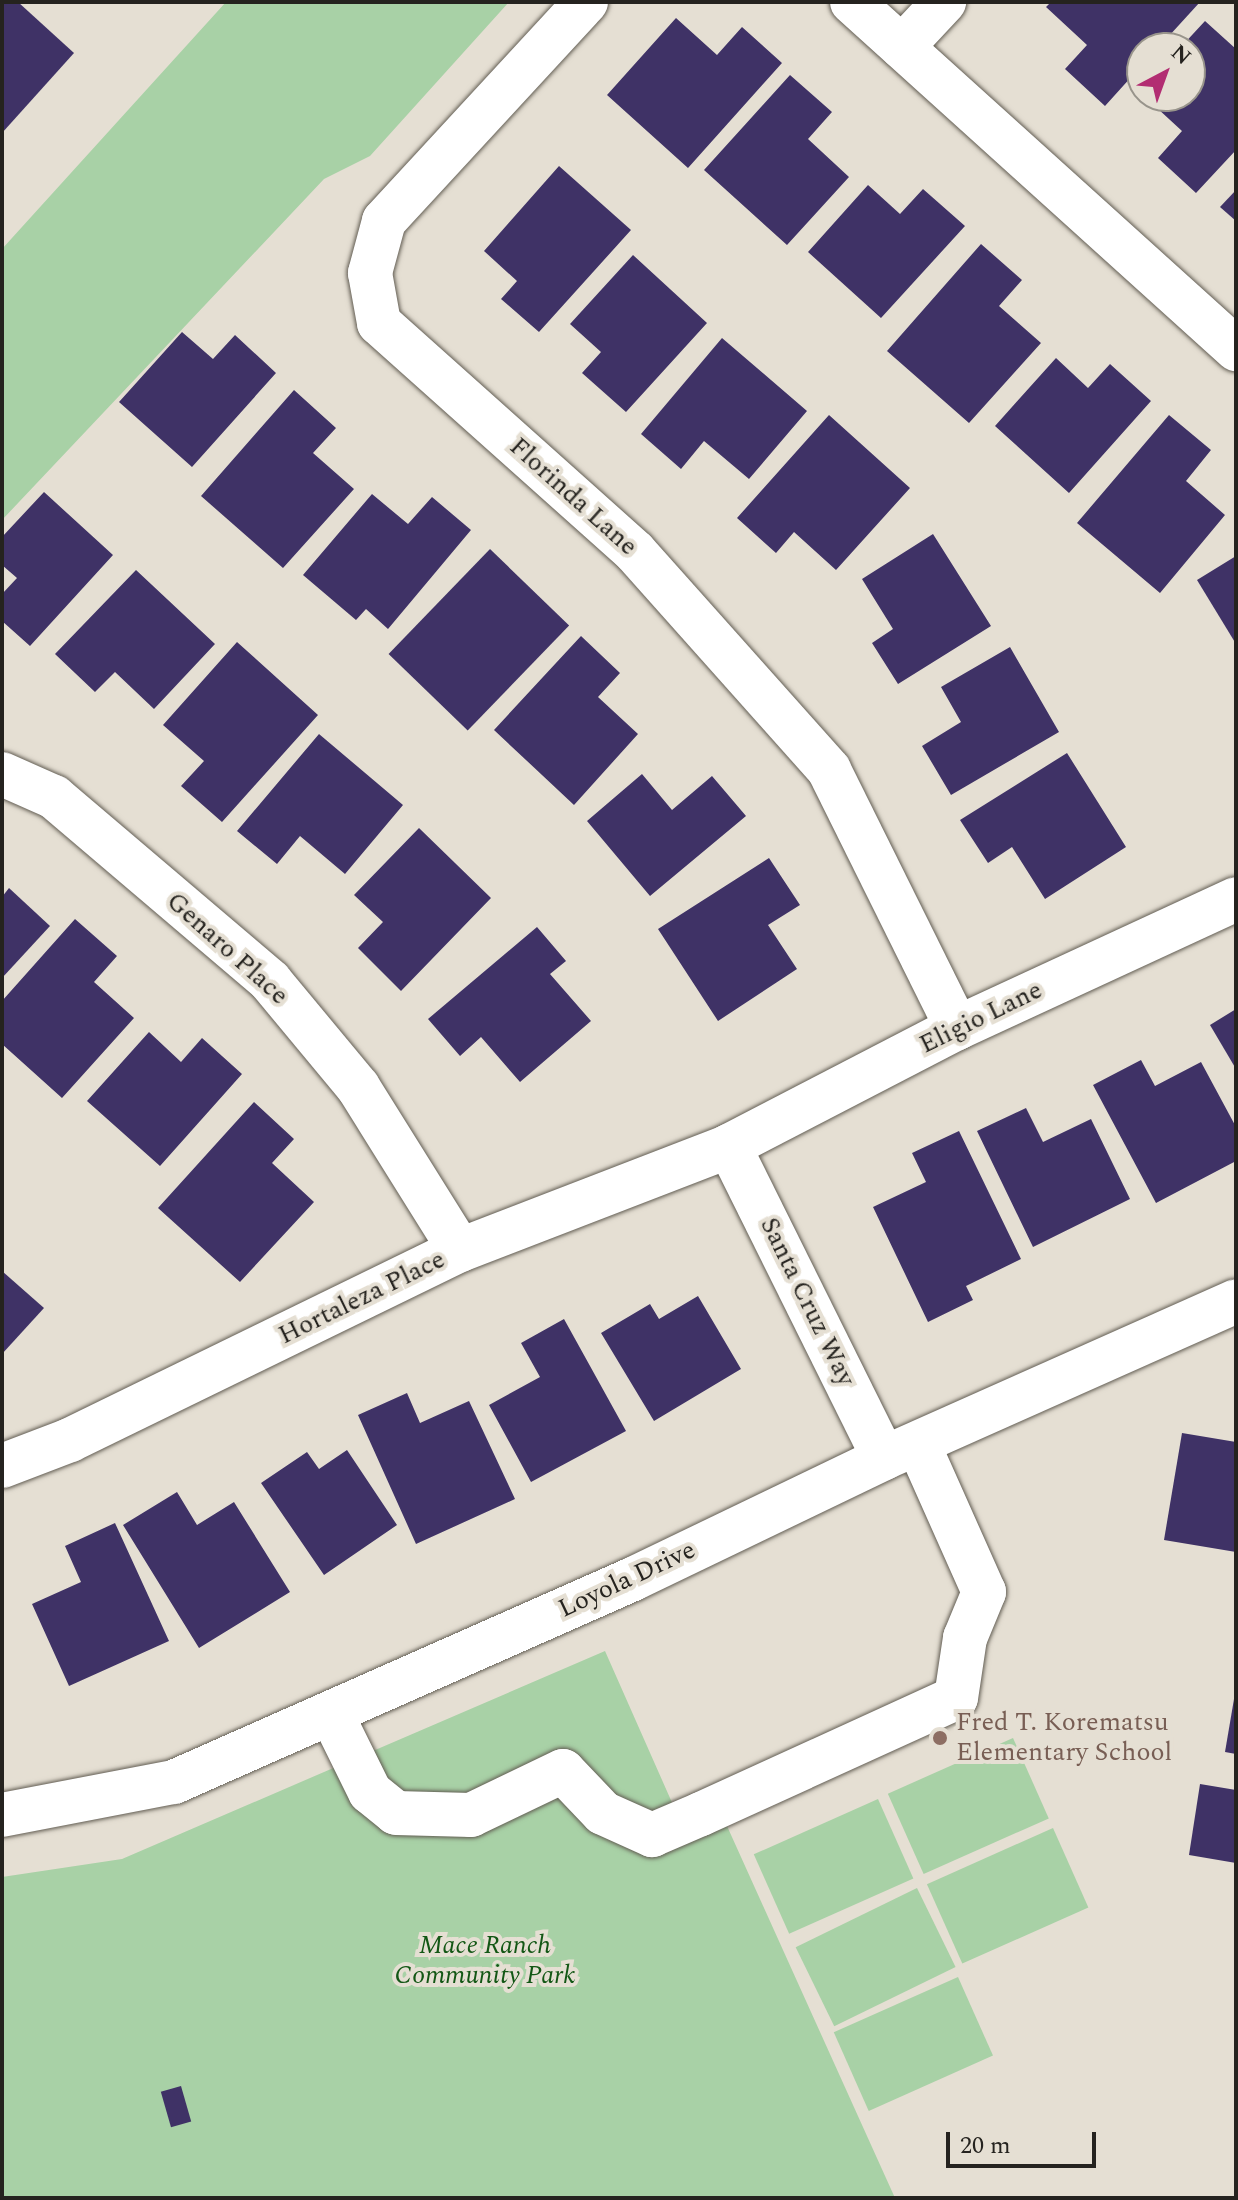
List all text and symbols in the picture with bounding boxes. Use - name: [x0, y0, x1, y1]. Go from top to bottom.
- north arrow: [1126, 32, 1206, 112]
- text: N: [1163, 37, 1198, 73]
- street label: Florinda Lane: [503, 431, 643, 563]
- street label: Genaro Place: [160, 886, 294, 1012]
- street label: Eligio Lane: [915, 975, 1047, 1061]
- street label: Santa Cruz Way: [753, 1213, 861, 1391]
- street label: Hortaleza Place: [274, 1244, 450, 1352]
- street label: Loyola Drive: [554, 1535, 700, 1625]
- place label: Fred T. Korematsu Elementary School: [956, 1707, 1172, 1768]
- marker: Fred T. Korematsu Elementary School: [931, 1729, 949, 1747]
- park label: Mace Ranch Community Park: [395, 1930, 575, 1992]
- scale bar: [950, 2116, 1100, 2166]
- text: 20 m: [960, 2128, 1011, 2164]

